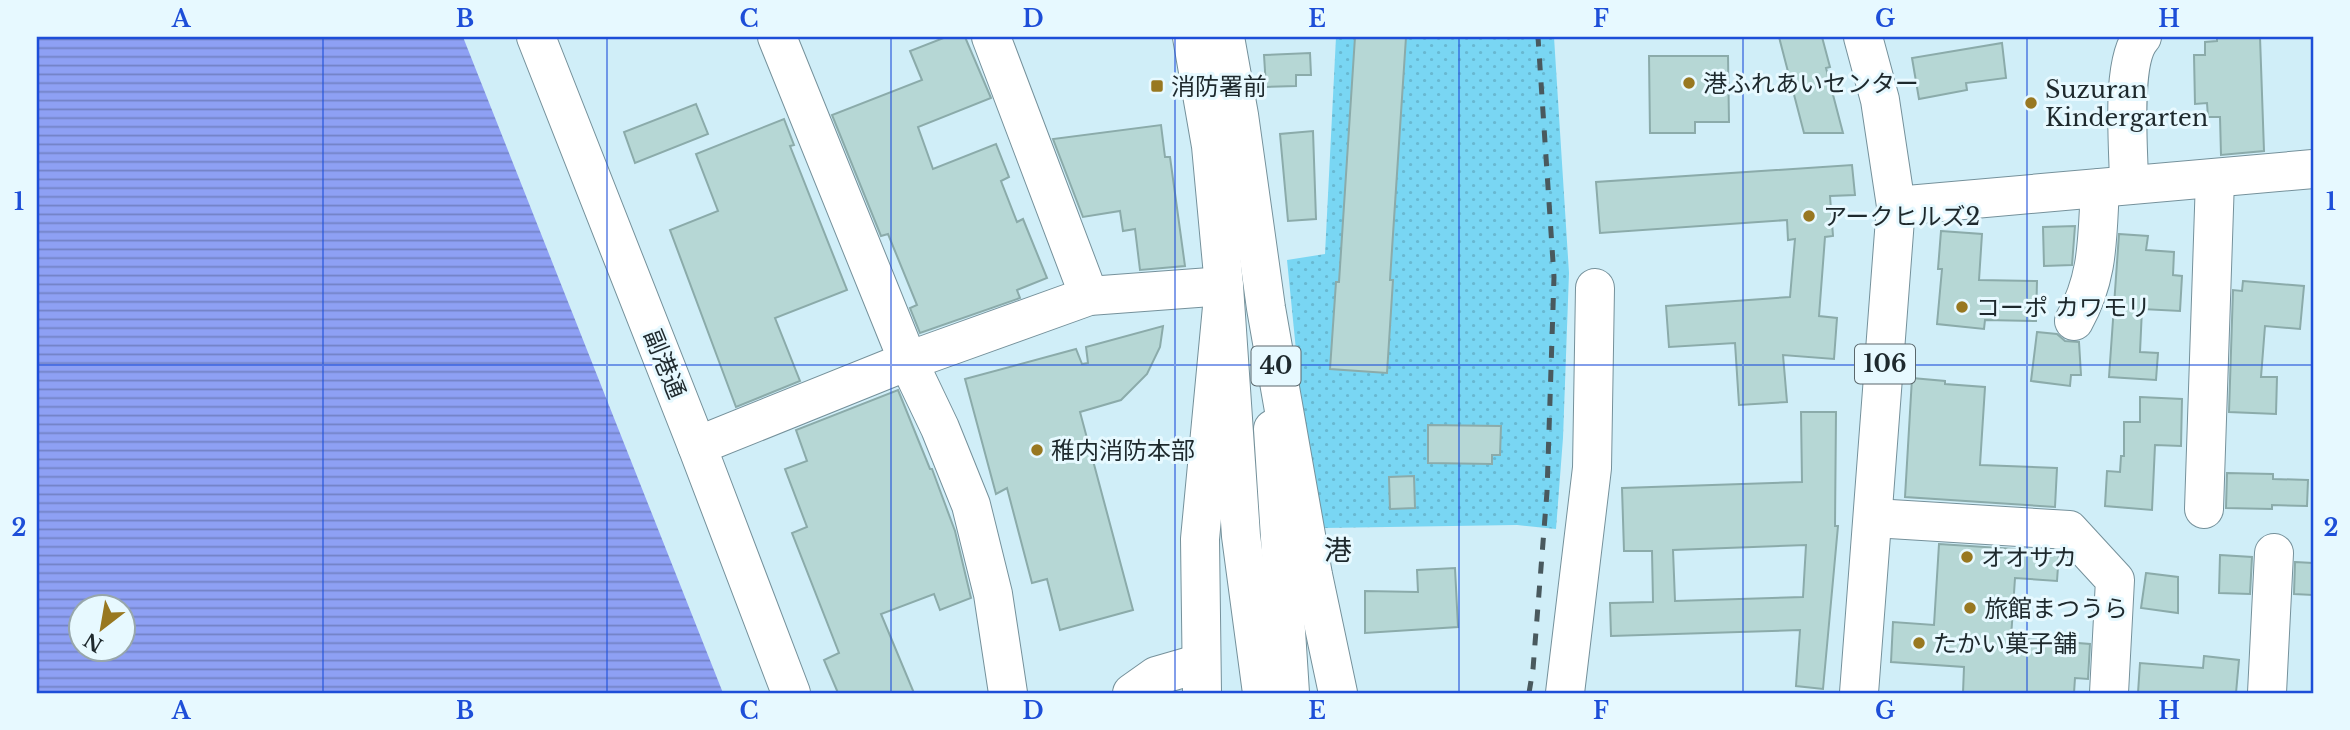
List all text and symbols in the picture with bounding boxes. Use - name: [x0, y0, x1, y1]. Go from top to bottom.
- text: A: [171, 5, 192, 33]
- text: B: [456, 5, 474, 33]
- text: C: [740, 5, 758, 33]
- text: D: [1022, 5, 1044, 33]
- text: E: [1308, 5, 1326, 33]
- text: F: [1593, 5, 1609, 33]
- text: G: [1875, 5, 1895, 33]
- text: H: [2158, 5, 2180, 33]
- place label: 港ふれあいセンター: [1703, 69, 1919, 98]
- place label: 消防署前: [1171, 72, 1267, 101]
- marker: 港ふれあいセンター: [1681, 75, 1697, 91]
- place label: Suzuran Kindergarten: [2045, 75, 2208, 132]
- marker: 消防署前: [1149, 78, 1165, 94]
- marker: Suzuran Kindergarten: [2023, 95, 2039, 111]
- text: 1: [14, 188, 24, 216]
- text: 1: [2326, 188, 2336, 216]
- place label: アークヒルズ2: [1823, 202, 1980, 231]
- marker: アークヒルズ2: [1801, 208, 1817, 224]
- place label: コーポ カワモリ: [1976, 293, 2151, 322]
- marker: コーポ カワモリ: [1954, 299, 1970, 315]
- street label: 副港通: [638, 325, 692, 403]
- road number: 106: [1855, 344, 1915, 384]
- road number: 40: [1252, 346, 1300, 386]
- place label: 稚内消防本部: [1051, 436, 1195, 465]
- marker: 稚内消防本部: [1029, 442, 1045, 458]
- text: 2: [12, 514, 26, 542]
- text: 2: [2324, 514, 2338, 542]
- district label: 港: [1324, 533, 1352, 568]
- place label: オオサカ: [1981, 543, 2077, 572]
- marker: オオサカ: [1959, 549, 1975, 565]
- north arrow: [66, 594, 136, 664]
- place label: 旅館まつうら: [1984, 594, 2128, 623]
- marker: 旅館まつうら: [1962, 600, 1978, 616]
- text: N: [80, 628, 107, 657]
- place label: たかい菓子舗: [1933, 629, 2077, 658]
- marker: たかい菓子舗: [1911, 635, 1927, 651]
- text: A: [171, 697, 192, 725]
- text: B: [456, 697, 474, 725]
- text: C: [740, 697, 758, 725]
- text: D: [1022, 697, 1044, 725]
- text: E: [1308, 697, 1326, 725]
- text: F: [1593, 697, 1609, 725]
- text: G: [1875, 697, 1895, 725]
- text: H: [2158, 697, 2180, 725]

